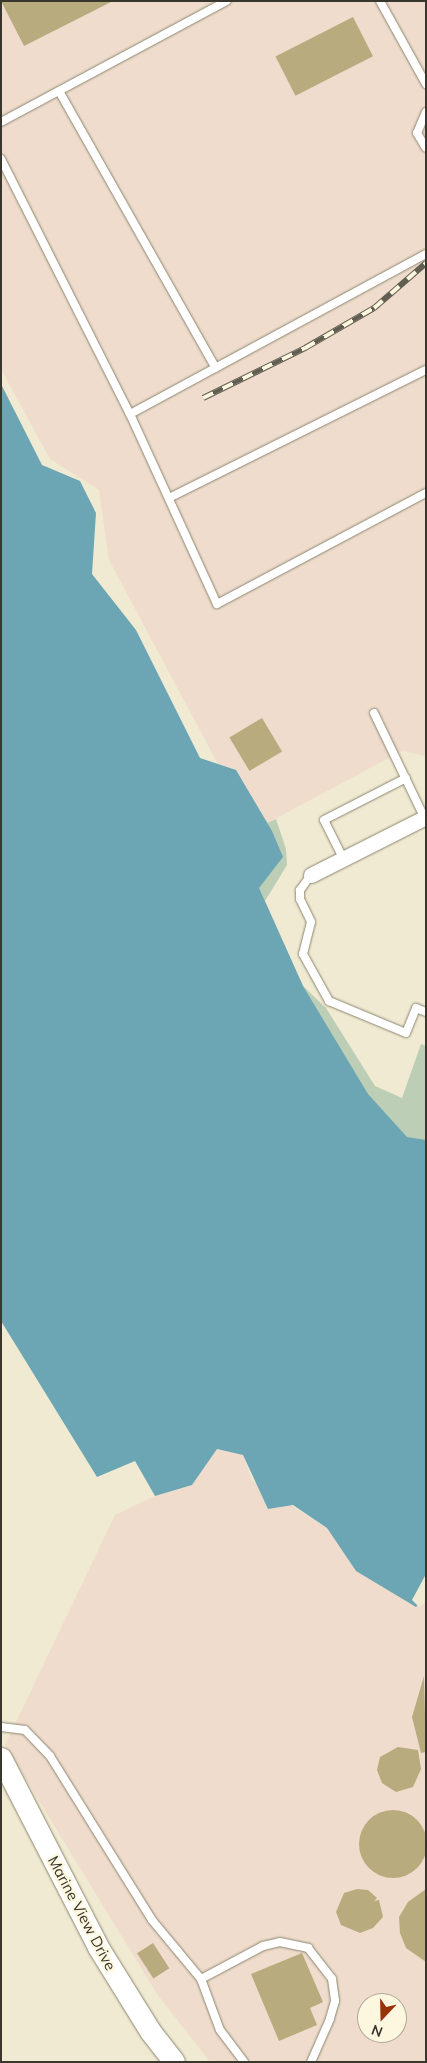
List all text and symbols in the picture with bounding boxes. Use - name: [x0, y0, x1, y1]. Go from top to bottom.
- street label: Marine View Drive: [44, 1853, 120, 1973]
- north arrow: [357, 1993, 407, 2043]
- text: N: [369, 2021, 385, 2041]

